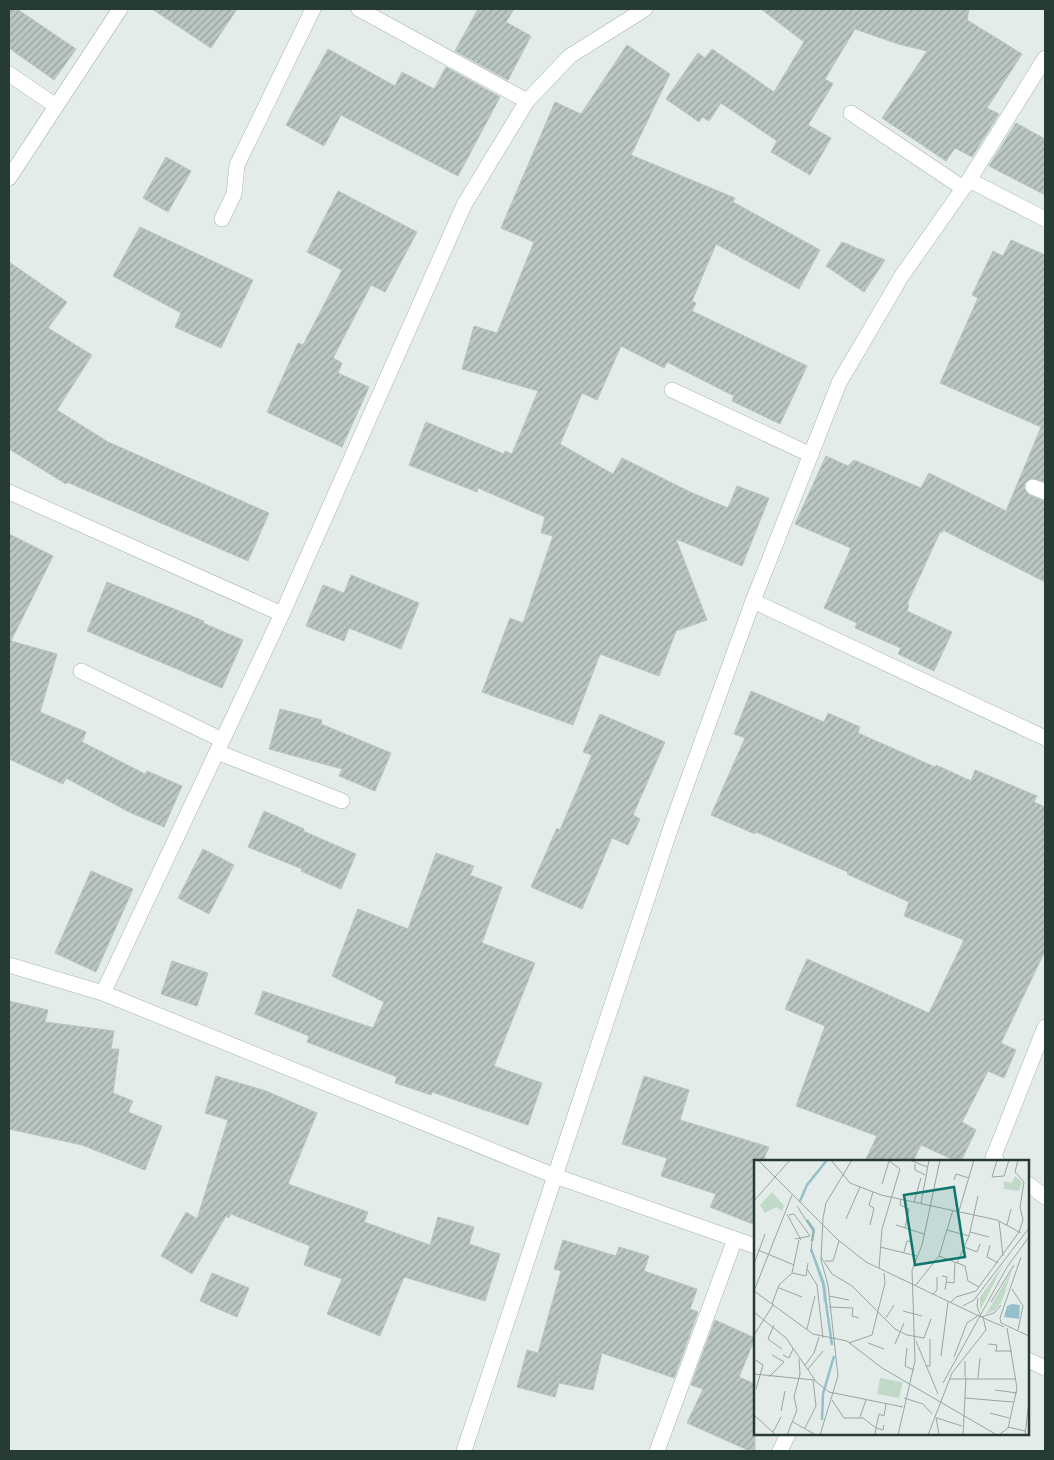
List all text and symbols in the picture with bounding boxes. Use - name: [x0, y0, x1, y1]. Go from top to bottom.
- inset map: [754, 1160, 1029, 1435]

